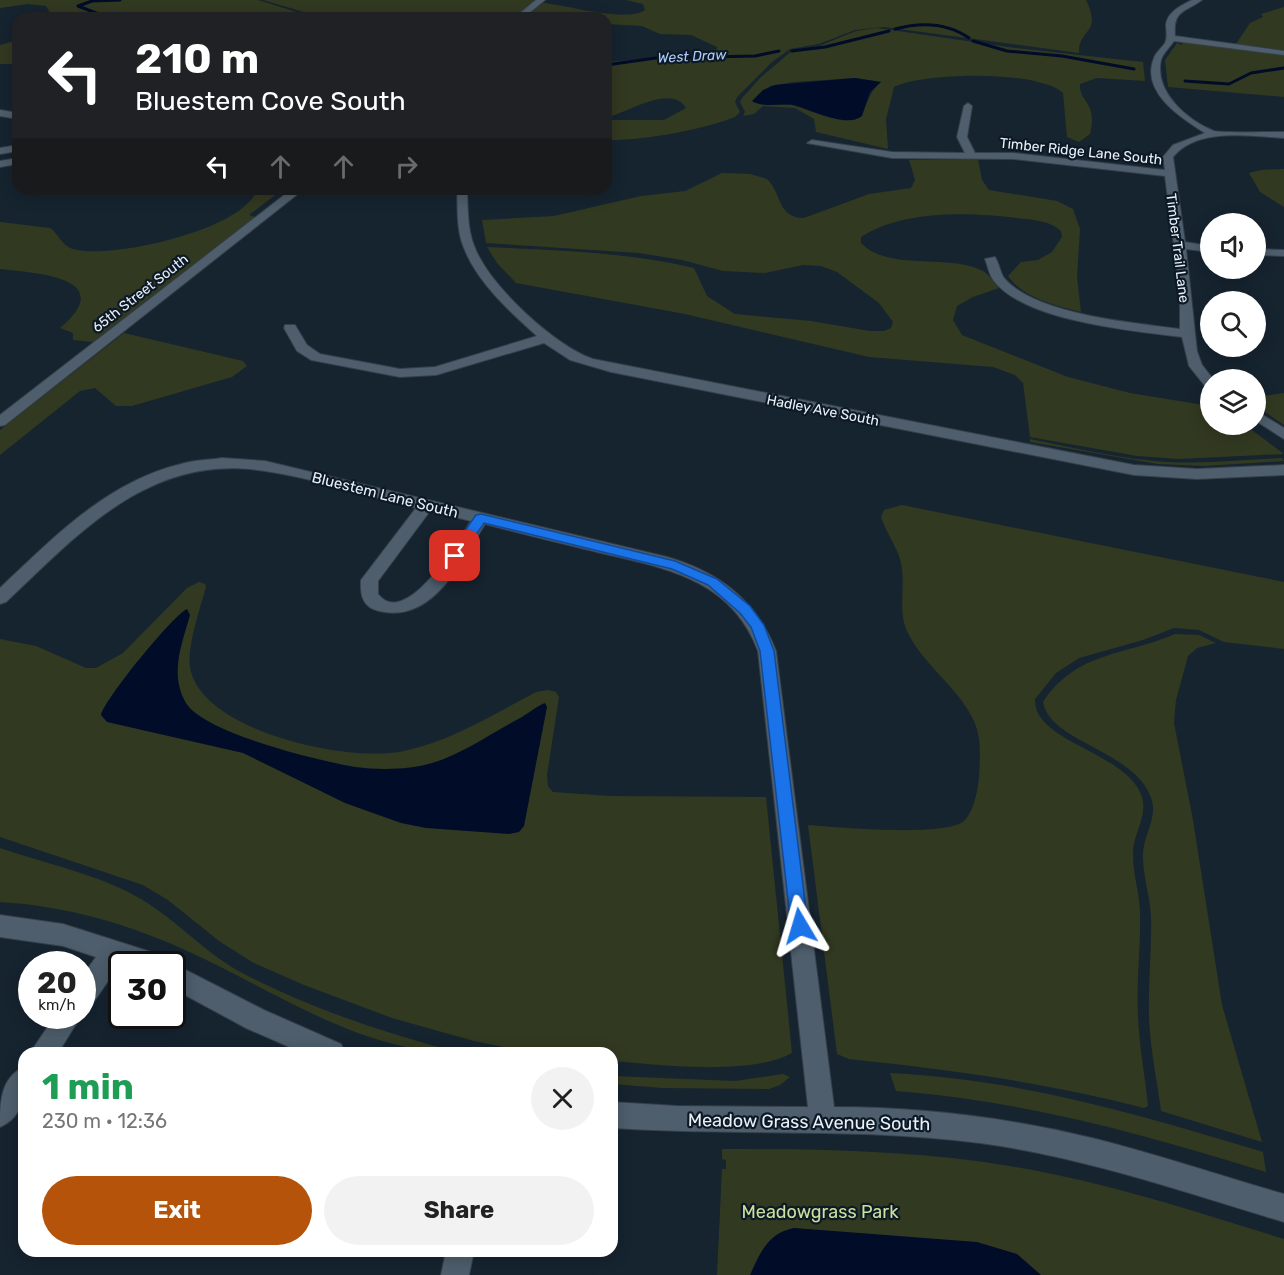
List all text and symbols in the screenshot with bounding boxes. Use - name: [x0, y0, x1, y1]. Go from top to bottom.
- text: 210 m: [135, 34, 259, 84]
- icon: left: [36, 36, 114, 114]
- water label: West Draw: [657, 46, 728, 67]
- text: Bluestem Cove South: [135, 85, 406, 117]
- street label: Timber Ridge Lane South: [999, 134, 1163, 168]
- icon: left: [201, 150, 234, 183]
- icon: ahead: [264, 150, 297, 183]
- icon: ahead: [327, 150, 360, 183]
- icon: right: [390, 150, 423, 183]
- street label: Timber Trail Lane: [1162, 192, 1193, 304]
- map controls: [1200, 213, 1266, 435]
- button: sound: [1200, 213, 1266, 279]
- street label: 65th Street South: [89, 251, 192, 336]
- button: search: [1200, 291, 1266, 357]
- button: layers: [1200, 369, 1266, 435]
- street label: Hadley Ave South: [765, 391, 881, 430]
- street label: Bluestem Lane South: [310, 468, 460, 522]
- pin: [429, 530, 480, 581]
- icon: arrive: [438, 539, 471, 572]
- position arrow: [768, 894, 832, 958]
- speed limit sign: 30: [108, 951, 186, 1029]
- text: 20: [37, 965, 77, 1001]
- text: km/h: [38, 996, 76, 1014]
- text: 1 min: [42, 1065, 134, 1108]
- button: close: [531, 1067, 594, 1130]
- text: 230 m · 12:36: [42, 1109, 167, 1133]
- street label: Meadow Grass Avenue South: [688, 1109, 930, 1135]
- button: Exit: [42, 1176, 312, 1245]
- button: Share: [324, 1176, 594, 1245]
- park label: Meadowgrass Park: [742, 1201, 899, 1223]

